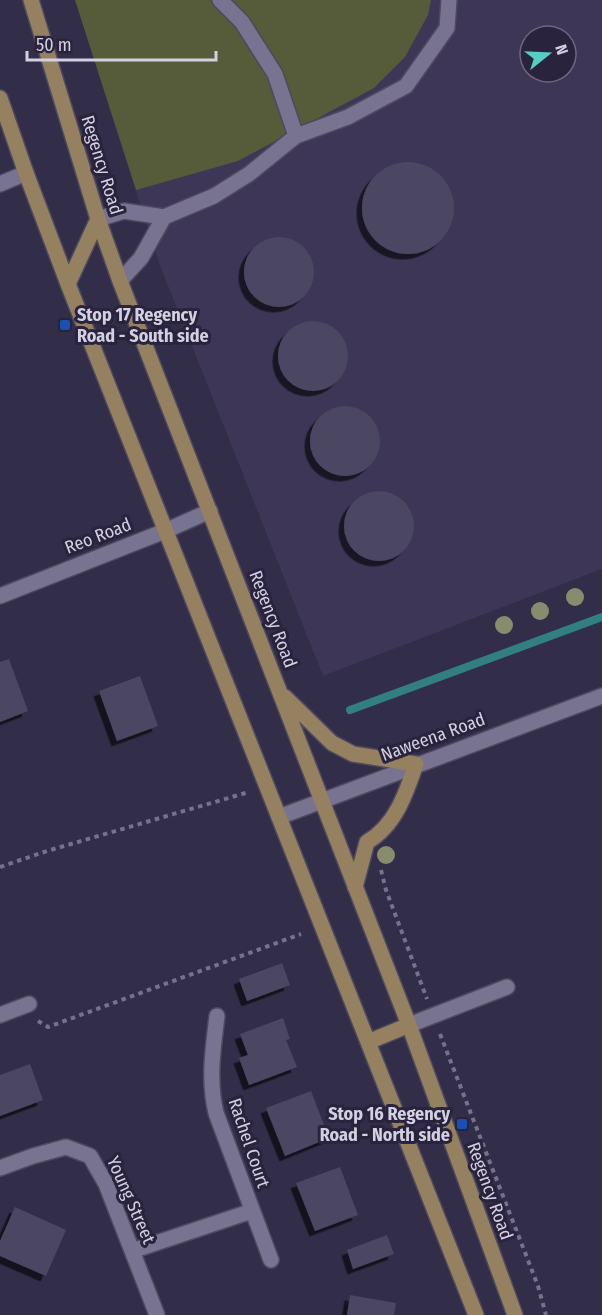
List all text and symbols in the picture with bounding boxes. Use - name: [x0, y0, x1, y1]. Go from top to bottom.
- scale bar: [27, 24, 216, 62]
- north arrow: [518, 24, 578, 84]
- text: 50 m: [36, 34, 72, 56]
- text: N: [551, 42, 572, 57]
- street label: Regency Road: [77, 113, 127, 217]
- place label: Stop 17 Regency Road - South side: [77, 304, 209, 347]
- marker: Stop 17 Regency Road - South side: [58, 318, 72, 332]
- street label: Reo Road: [62, 513, 134, 559]
- street label: Regency Road: [244, 567, 302, 671]
- street label: Naweena Road: [378, 708, 488, 766]
- street label: Rachel Court: [223, 1095, 275, 1191]
- place label: Stop 16 Regency Road - North side: [320, 1103, 450, 1146]
- marker: Stop 16 Regency Road - North side: [455, 1117, 469, 1131]
- street label: Regency Road: [462, 1139, 518, 1243]
- street label: Young Street: [102, 1153, 160, 1247]

